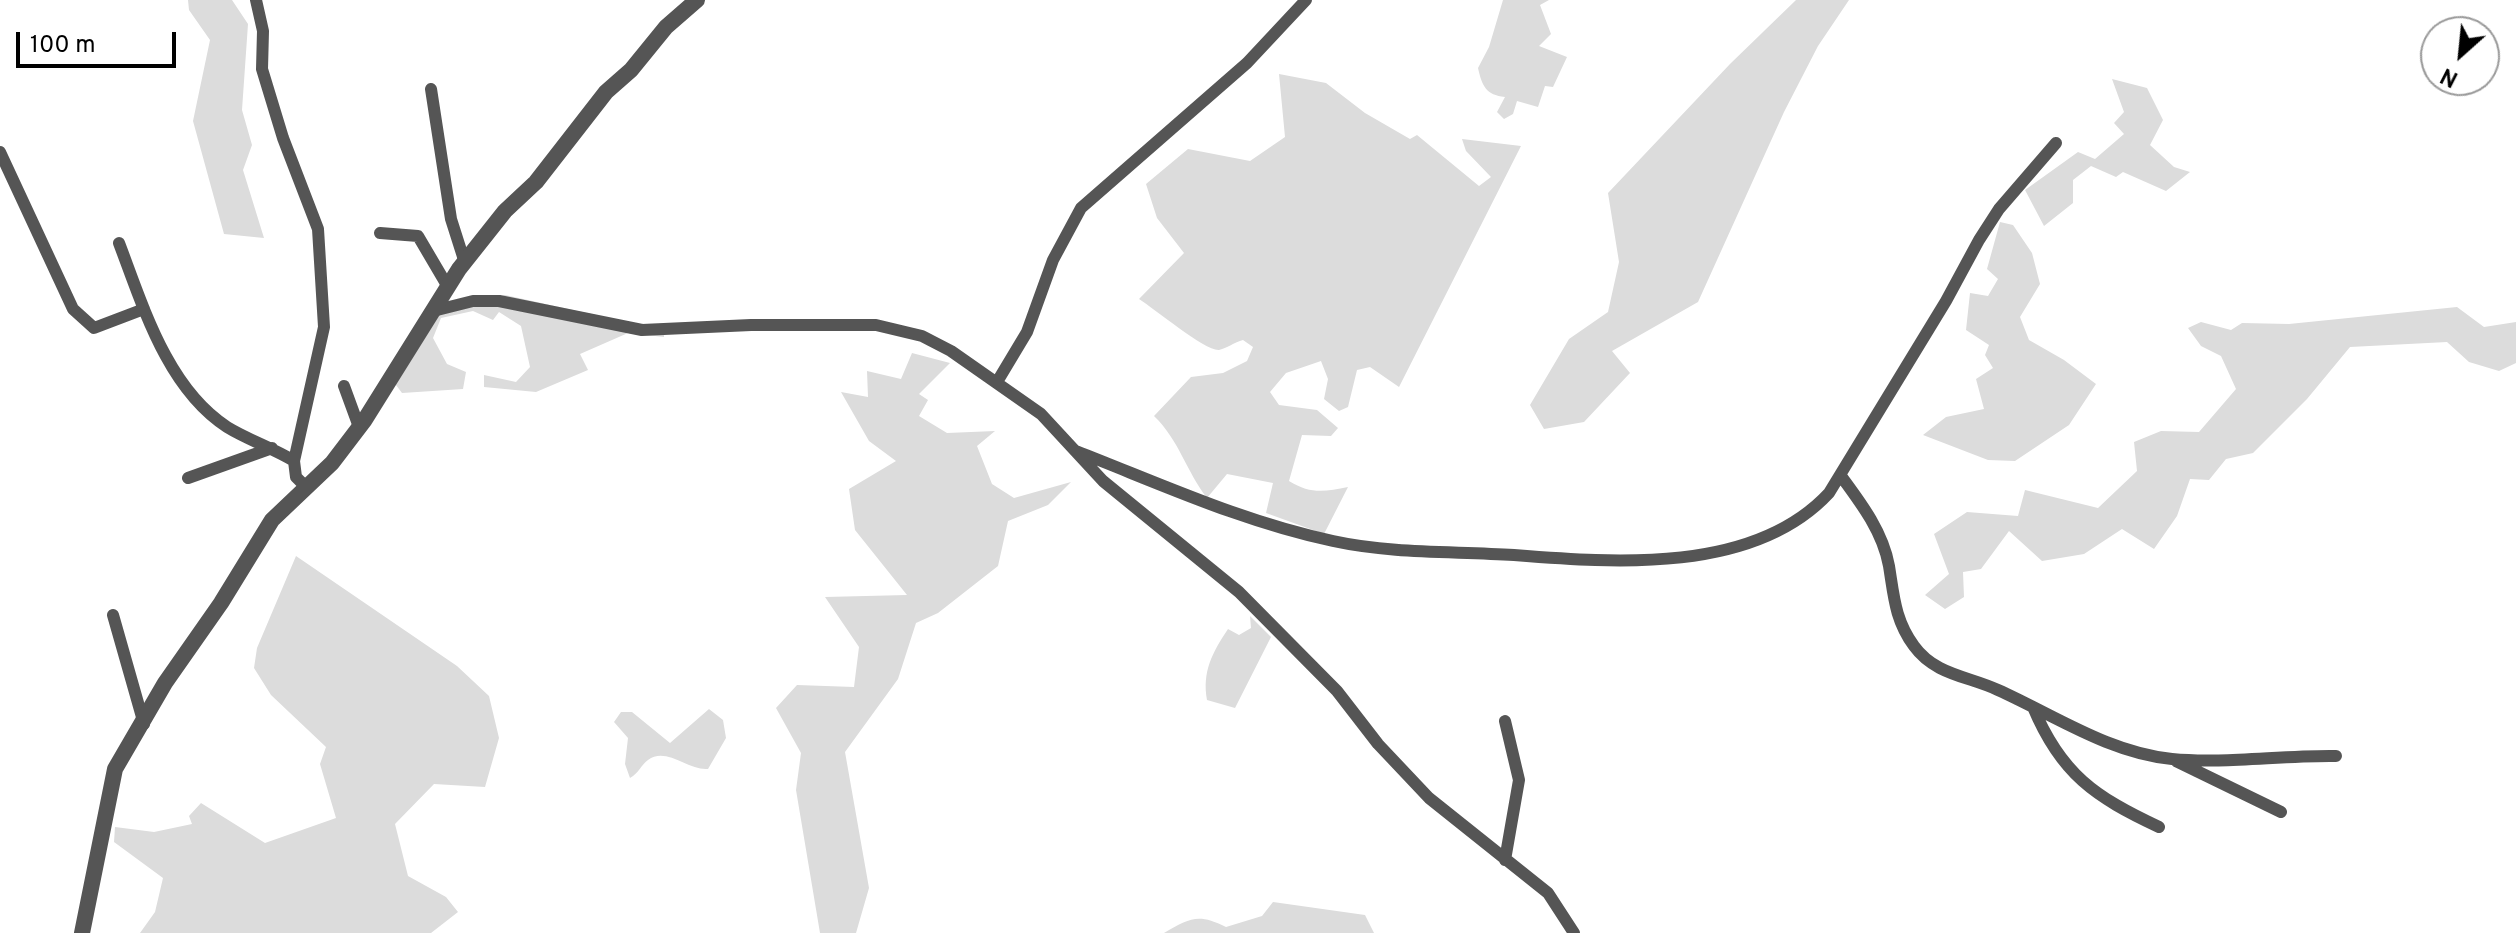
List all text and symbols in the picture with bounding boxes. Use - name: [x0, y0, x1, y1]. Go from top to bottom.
- scale bar: [20, 16, 180, 66]
- north arrow: [2420, 16, 2500, 96]
- text: 100 m: [30, 31, 96, 61]
- text: N: [2437, 60, 2463, 92]

